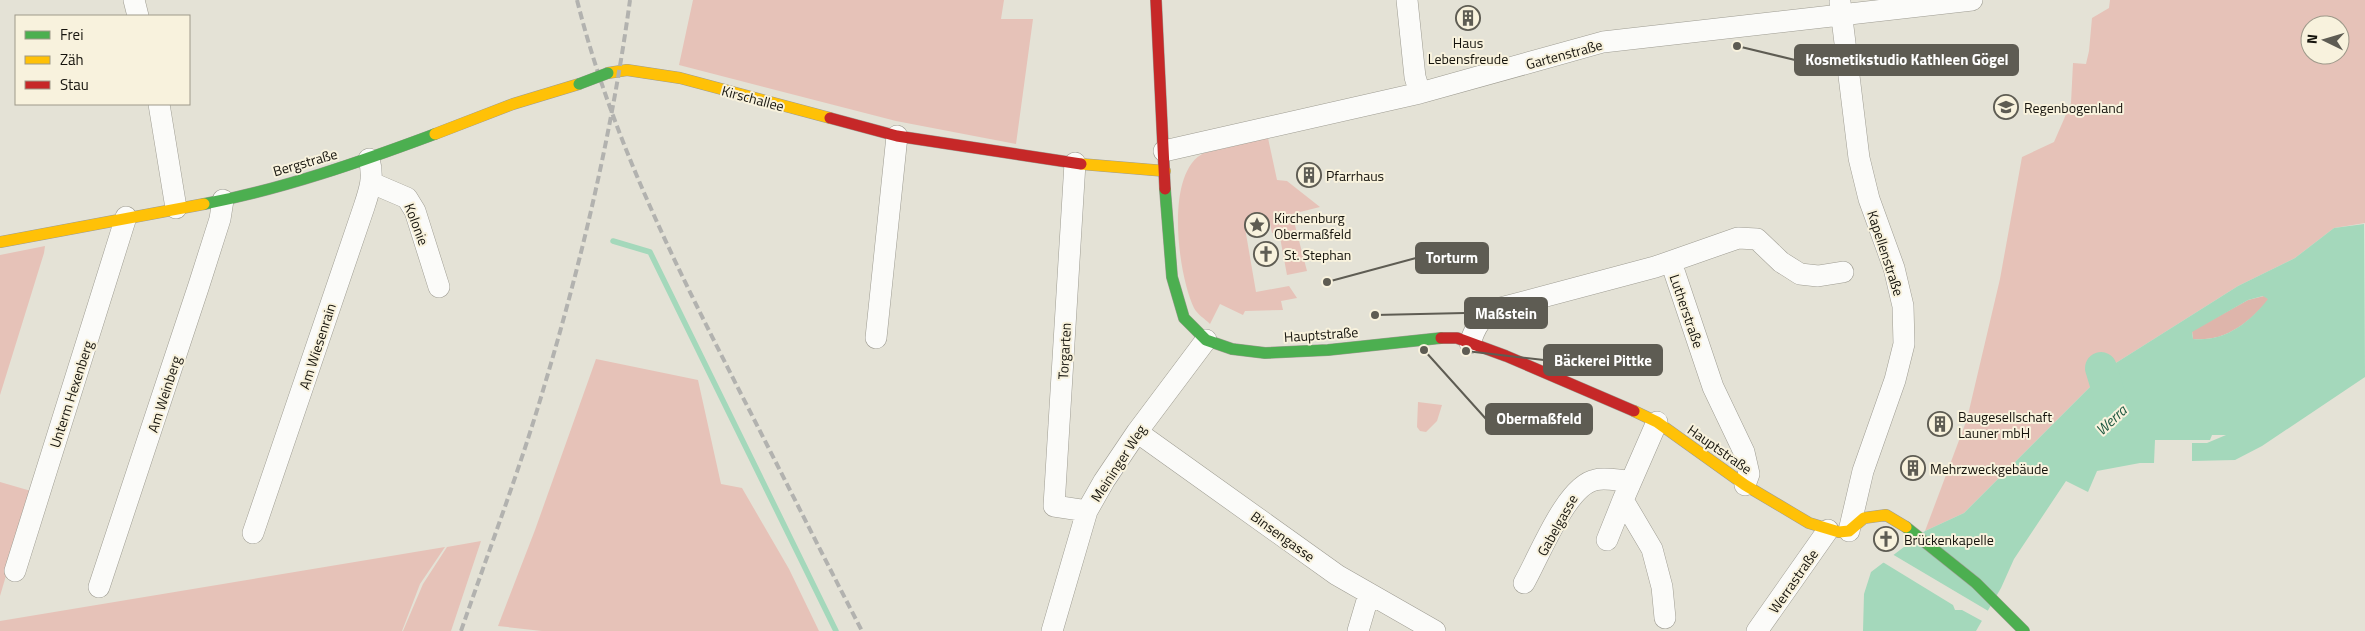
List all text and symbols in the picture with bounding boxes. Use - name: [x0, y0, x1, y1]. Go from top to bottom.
- building icon: Haus Lebensfreude: [1455, 5, 1481, 31]
- legend: [15, 15, 190, 105]
- north arrow: [2300, 15, 2350, 65]
- text: Frei: [60, 23, 83, 46]
- place label: Haus Lebensfreude: [1428, 32, 1508, 69]
- text: N: [2301, 33, 2322, 45]
- street label: Gartenstraße: [1523, 34, 1605, 74]
- callout: Kosmetikstudio Kathleen Gögel: [1795, 45, 2018, 75]
- text: Zäh: [60, 48, 84, 71]
- text: Kosmetikstudio Kathleen Gögel: [1805, 48, 2009, 71]
- text: Stau: [60, 73, 89, 96]
- street label: Kirschallee: [720, 80, 786, 116]
- school or university icon: Regenbogenland: [1993, 94, 2019, 120]
- place label: Regenbogenland: [2024, 97, 2123, 118]
- street label: Bergstraße: [270, 143, 340, 181]
- building icon: Pfarrhaus: [1296, 162, 1322, 188]
- place label: Pfarrhaus: [1326, 165, 1384, 186]
- street label: Kolonie: [399, 200, 435, 248]
- place label: Kirchenburg Obermaßfeld: [1274, 207, 1351, 244]
- street label: Kapellenstraße: [1862, 207, 1910, 299]
- place icon: Kirchenburg Obermaßfeld: [1244, 212, 1270, 238]
- church icon: St. Stephan: [1253, 241, 1279, 267]
- callout: Torturm: [1416, 243, 1488, 273]
- place label: St. Stephan: [1284, 244, 1351, 265]
- text: Torturm: [1426, 246, 1478, 269]
- street label: Lutherstraße: [1665, 271, 1709, 351]
- callout: Maßstein: [1465, 298, 1547, 328]
- street label: Am Wiesenrain: [293, 300, 341, 392]
- text: Maßstein: [1475, 302, 1537, 325]
- street label: Hauptstraße: [1283, 321, 1359, 347]
- street label: Torgarten: [1052, 322, 1076, 380]
- street label: Unterm Hexenberg: [44, 338, 98, 450]
- callout: Bäckerei Pittke: [1544, 345, 1662, 375]
- text: Bäckerei Pittke: [1554, 349, 1652, 372]
- street label: Am Weinberg: [142, 353, 186, 435]
- water label: Werra: [2090, 398, 2133, 441]
- callout: Obermaßfeld: [1486, 404, 1592, 434]
- place label: Baugesellschaft Launer mbH: [1958, 406, 2052, 443]
- text: Obermaßfeld: [1496, 407, 1582, 430]
- building icon: Baugesellschaft Launer mbH: [1927, 411, 1953, 437]
- street label: Hauptstraße: [1683, 419, 1757, 479]
- street label: Meininger Weg: [1085, 420, 1151, 506]
- building icon: Mehrzweckgebäude: [1900, 455, 1926, 481]
- place label: Mehrzweckgebäude: [1930, 458, 2048, 479]
- street label: Gabelgasse: [1531, 490, 1583, 560]
- street label: Binsengasse: [1247, 506, 1319, 566]
- church icon: Brückenkapelle: [1873, 526, 1899, 552]
- place label: Brückenkapelle: [1904, 529, 1994, 550]
- street label: Werrastraße: [1763, 545, 1823, 617]

